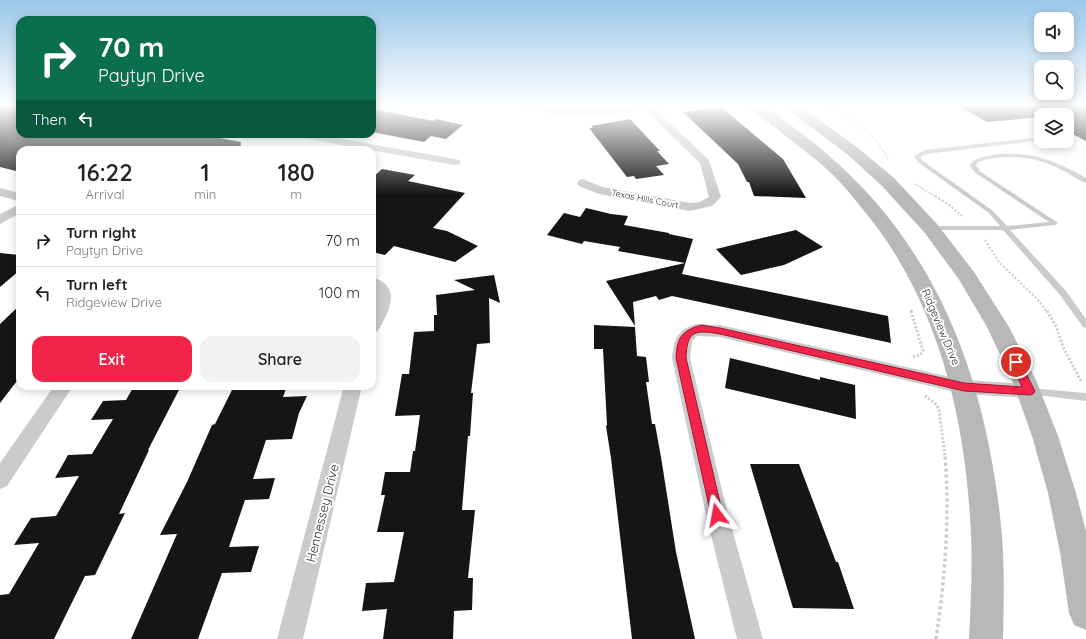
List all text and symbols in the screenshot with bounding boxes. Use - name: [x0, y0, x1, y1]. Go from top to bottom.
- map controls: [1034, 12, 1074, 148]
- button: sound: [1034, 12, 1074, 52]
- text: 70 m: [98, 29, 164, 64]
- icon: right: [32, 32, 84, 84]
- button: search: [1034, 60, 1074, 100]
- text: Paytyn Drive: [98, 64, 205, 87]
- icon: left: [75, 108, 97, 130]
- button: layers: [1034, 108, 1074, 148]
- text: Then: [32, 110, 67, 129]
- text: 16:22: [77, 157, 133, 187]
- text: 1: [201, 157, 210, 187]
- text: 180: [278, 157, 315, 187]
- text: Arrival: [86, 186, 125, 202]
- text: min: [194, 186, 216, 202]
- text: m: [290, 186, 302, 202]
- street label: Texas Hills Court: [611, 187, 680, 210]
- text: Turn right: [66, 223, 137, 242]
- icon: right: [32, 230, 54, 252]
- text: 70 m: [326, 231, 360, 250]
- text: Paytyn Drive: [66, 242, 143, 258]
- text: Turn left: [66, 275, 128, 294]
- icon: left: [32, 282, 54, 304]
- text: 100 m: [319, 283, 360, 302]
- street label: Ridgeview Drive: [919, 287, 963, 367]
- text: Ridgeview Drive: [66, 294, 162, 310]
- button: Exit: [32, 336, 192, 382]
- button: Share: [200, 336, 360, 382]
- pin: [999, 345, 1033, 379]
- icon: arrive: [1005, 351, 1027, 373]
- street label: Hennessey Drive: [302, 462, 342, 564]
- position arrow: [696, 494, 738, 536]

